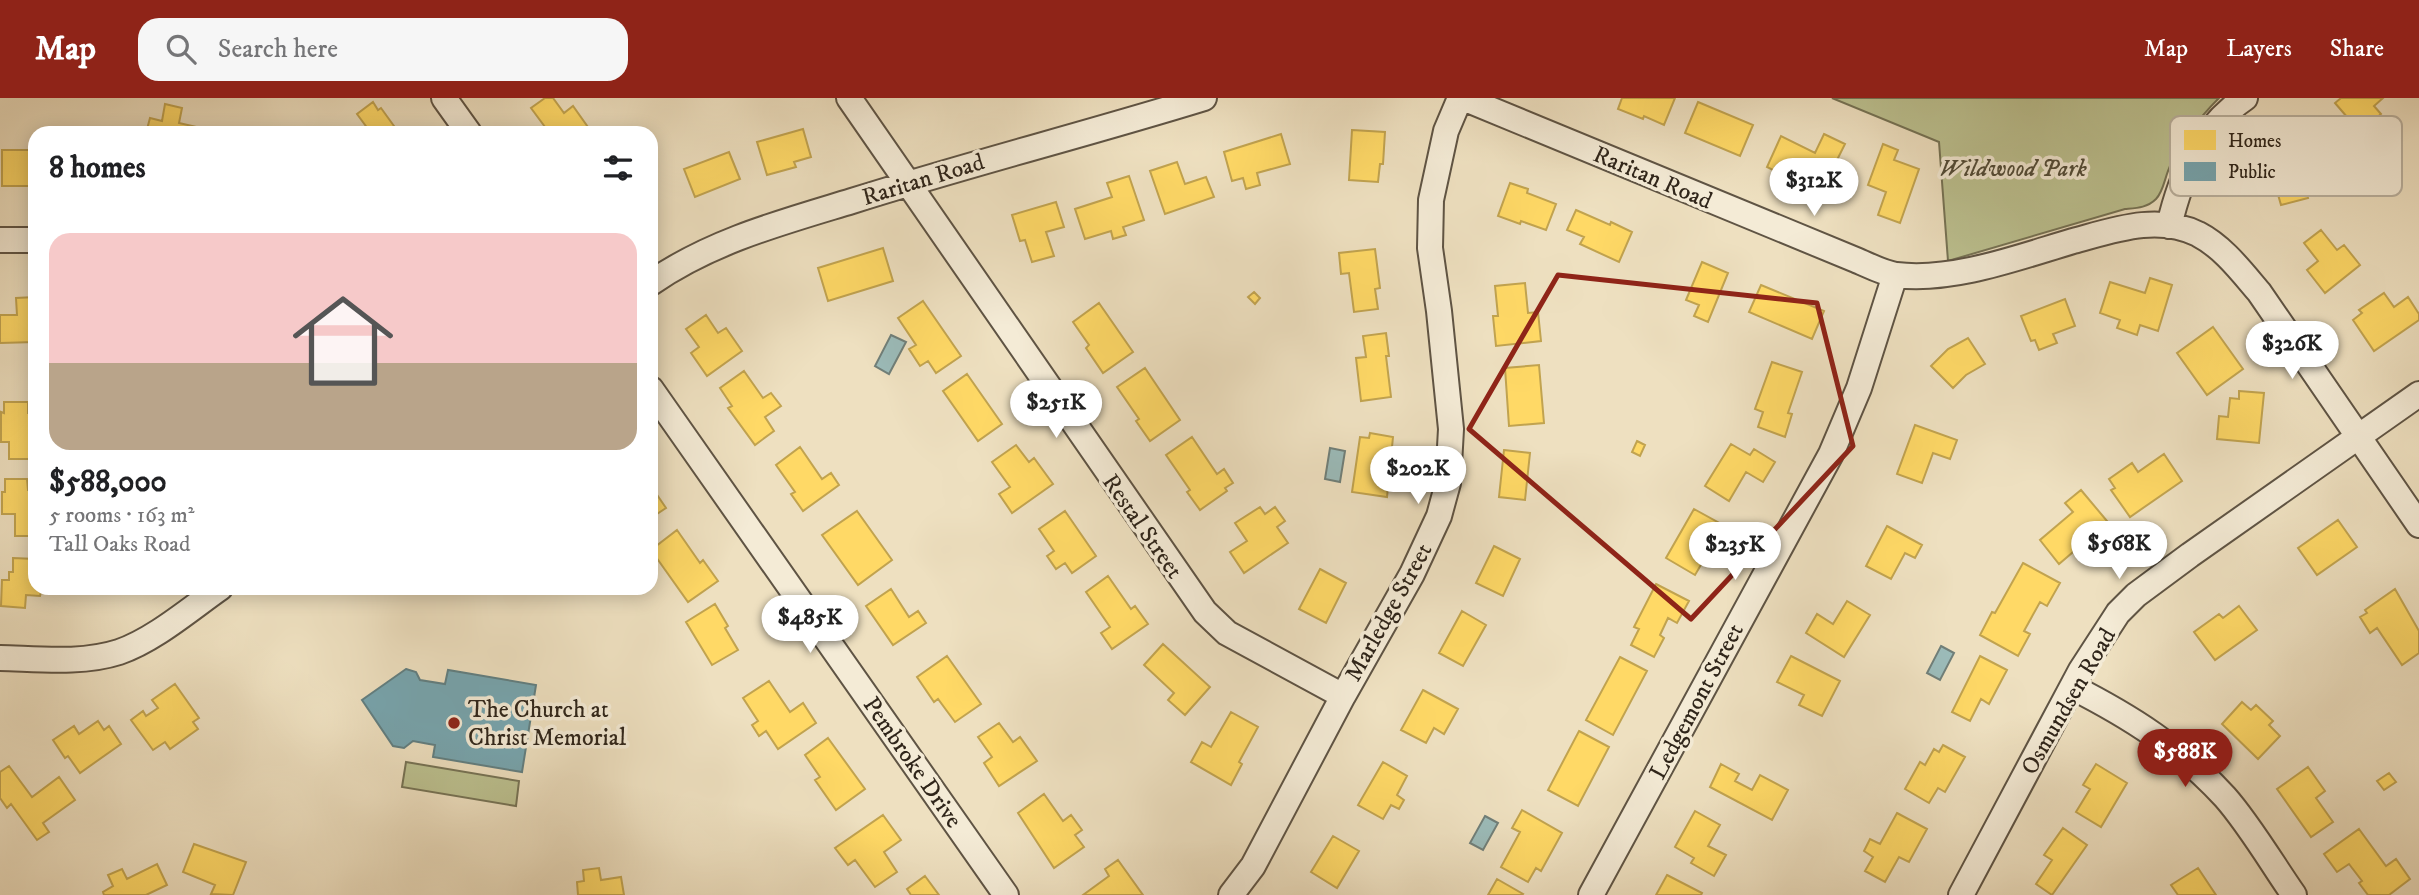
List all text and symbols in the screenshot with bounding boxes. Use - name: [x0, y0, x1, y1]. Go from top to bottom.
- search box: [138, 18, 628, 81]
- text: Map: [35, 29, 96, 70]
- icon: search: [162, 30, 200, 68]
- text: Search here: [218, 33, 338, 66]
- text: Map: [2144, 34, 2188, 64]
- text: Layers: [2226, 34, 2292, 64]
- text: Share: [2330, 34, 2384, 64]
- legend: [2170, 116, 2402, 196]
- text: Homes: [2228, 130, 2281, 153]
- street label: Raritan Road: [1589, 139, 1717, 216]
- street label: Raritan Road: [858, 147, 988, 213]
- icon: filters: [599, 149, 637, 187]
- text: 8 homes: [49, 150, 146, 187]
- park label: Wildwood Park: [1939, 154, 2087, 184]
- pin: $312K: [1765, 158, 1863, 218]
- text: Public: [2228, 161, 2276, 184]
- text: $312K: [1785, 166, 1843, 195]
- icon: home: [280, 278, 406, 404]
- pin: $326K: [2243, 322, 2341, 381]
- text: $326K: [2262, 329, 2322, 358]
- pin: $251K: [1007, 380, 1105, 440]
- text: $251K: [1026, 388, 1086, 417]
- pin: $202K: [1369, 446, 1467, 506]
- text: $202K: [1386, 454, 1450, 483]
- text: $588,000: [49, 464, 167, 501]
- street label: Restal Street: [1095, 468, 1189, 585]
- text: 5 rooms · 163 m²: [49, 501, 195, 530]
- pin: $235K: [1686, 522, 1784, 582]
- pin: $568K: [2070, 522, 2168, 581]
- text: $568K: [2087, 529, 2151, 558]
- text: Tall Oaks Road: [49, 530, 191, 559]
- text: $235K: [1705, 530, 1765, 559]
- street label: Marledge Street: [1339, 538, 1439, 687]
- pin: $485K: [761, 596, 859, 655]
- text: $485K: [778, 603, 842, 632]
- street label: Ledgemont Street: [1643, 618, 1751, 785]
- street label: Osmundsen Road: [2015, 623, 2123, 780]
- street label: Pembroke Drive: [856, 691, 968, 834]
- place label: The Church at Christ Memorial: [468, 695, 627, 753]
- marker: The Church at Christ Memorial: [446, 715, 462, 731]
- pin: $588K: [2136, 730, 2234, 789]
- text: $588K: [2153, 737, 2217, 766]

